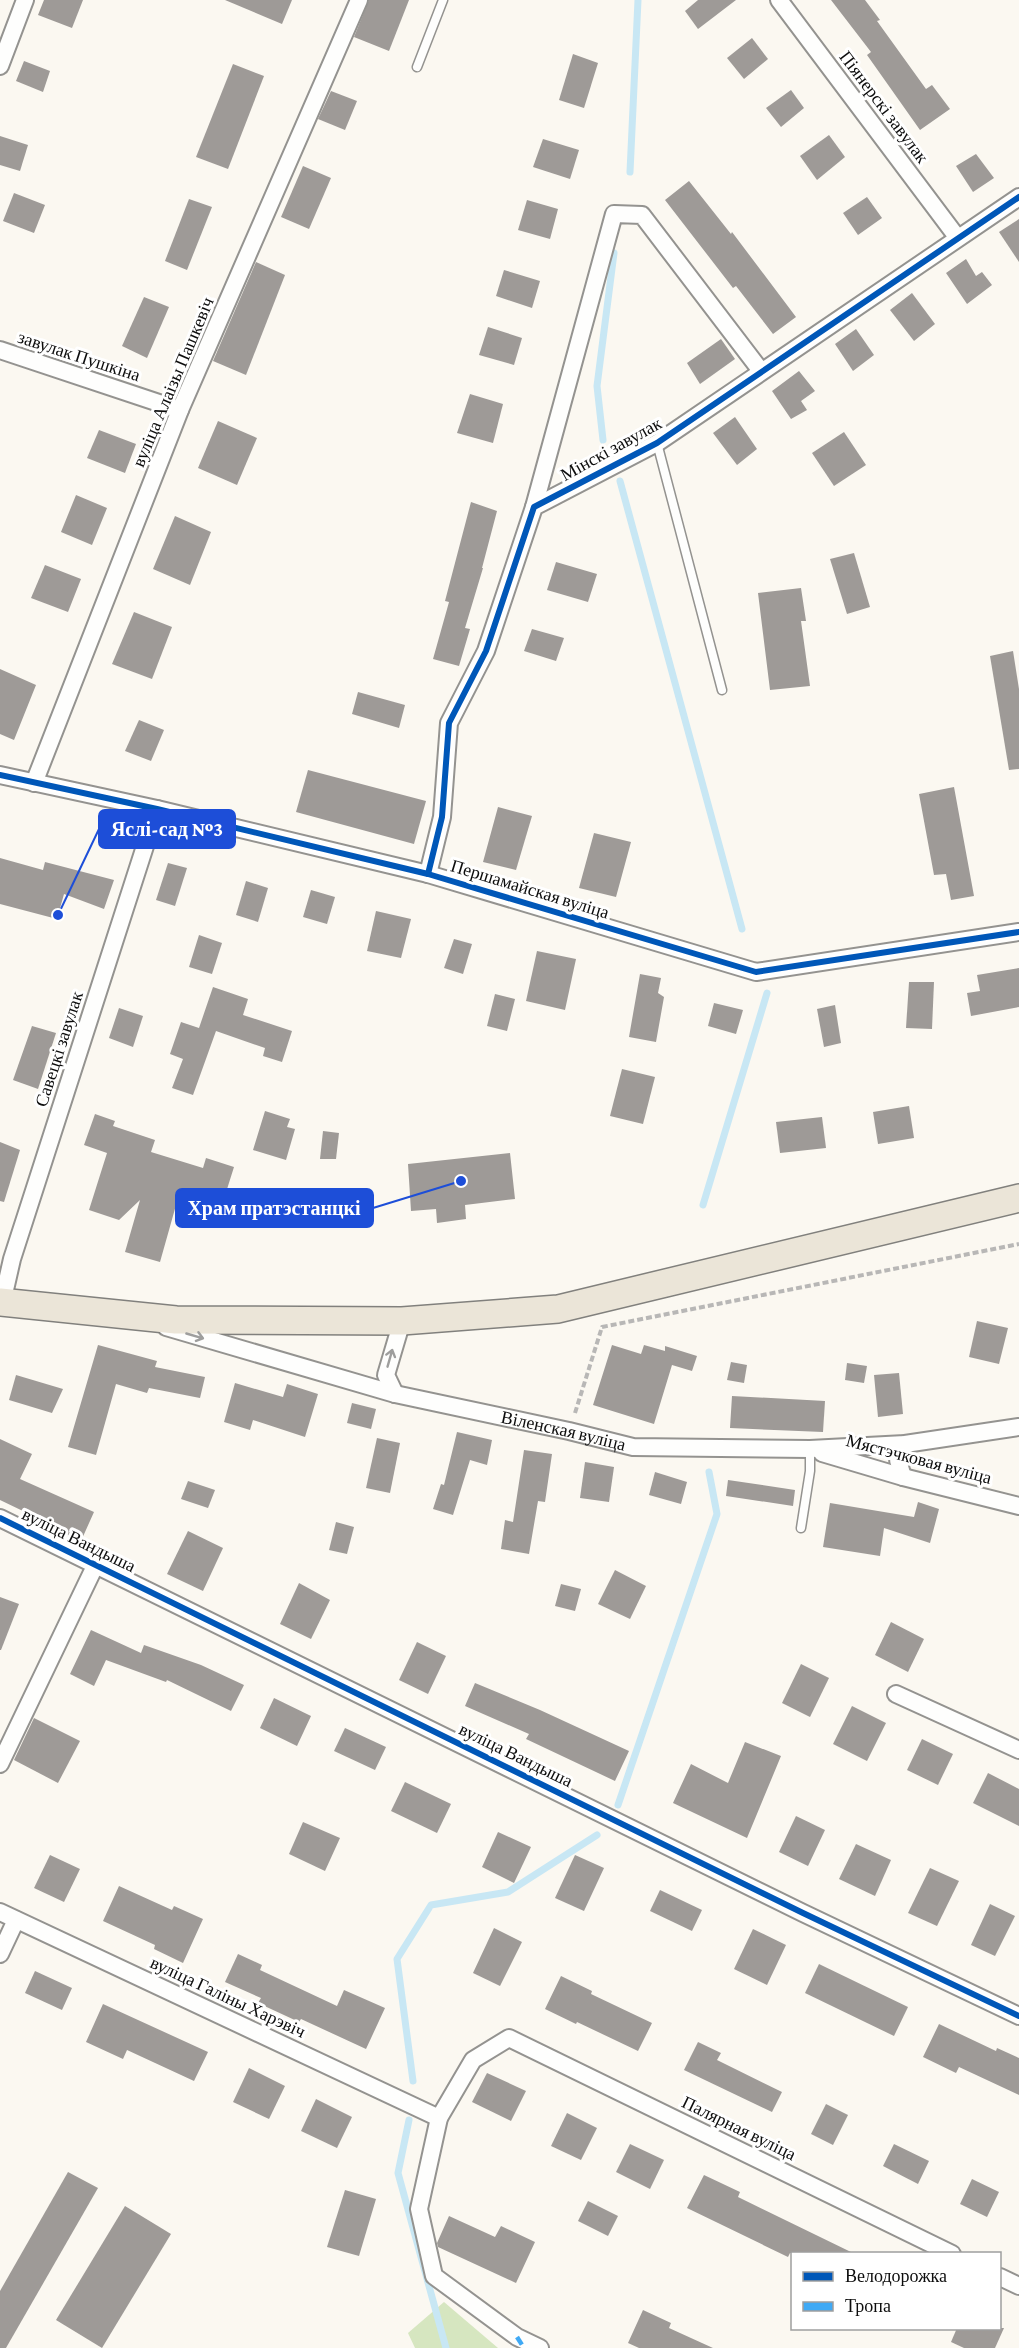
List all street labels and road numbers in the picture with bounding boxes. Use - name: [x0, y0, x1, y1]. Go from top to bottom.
- street label: Піянерскі завулак: [835, 47, 933, 167]
- street label: вуліца Алаізы Пашкевіч: [128, 294, 218, 470]
- street label: завулак Пушкіна: [15, 327, 143, 385]
- street label: Мінскі завулак: [557, 413, 665, 485]
- street label: Першамайская вуліца: [448, 855, 612, 923]
- street label: Савецкі завулак: [31, 989, 87, 1109]
- street label: Віленская вуліца: [499, 1407, 628, 1455]
- street label: Мястэчковая вуліца: [844, 1430, 994, 1488]
- street label: вуліца Вандыша: [19, 1504, 139, 1576]
- street label: вуліца Вандыша: [456, 1719, 576, 1791]
- street label: вуліца Галіны Харэвіч: [147, 1952, 309, 2042]
- street label: Палярная вуліца: [679, 2092, 799, 2164]

